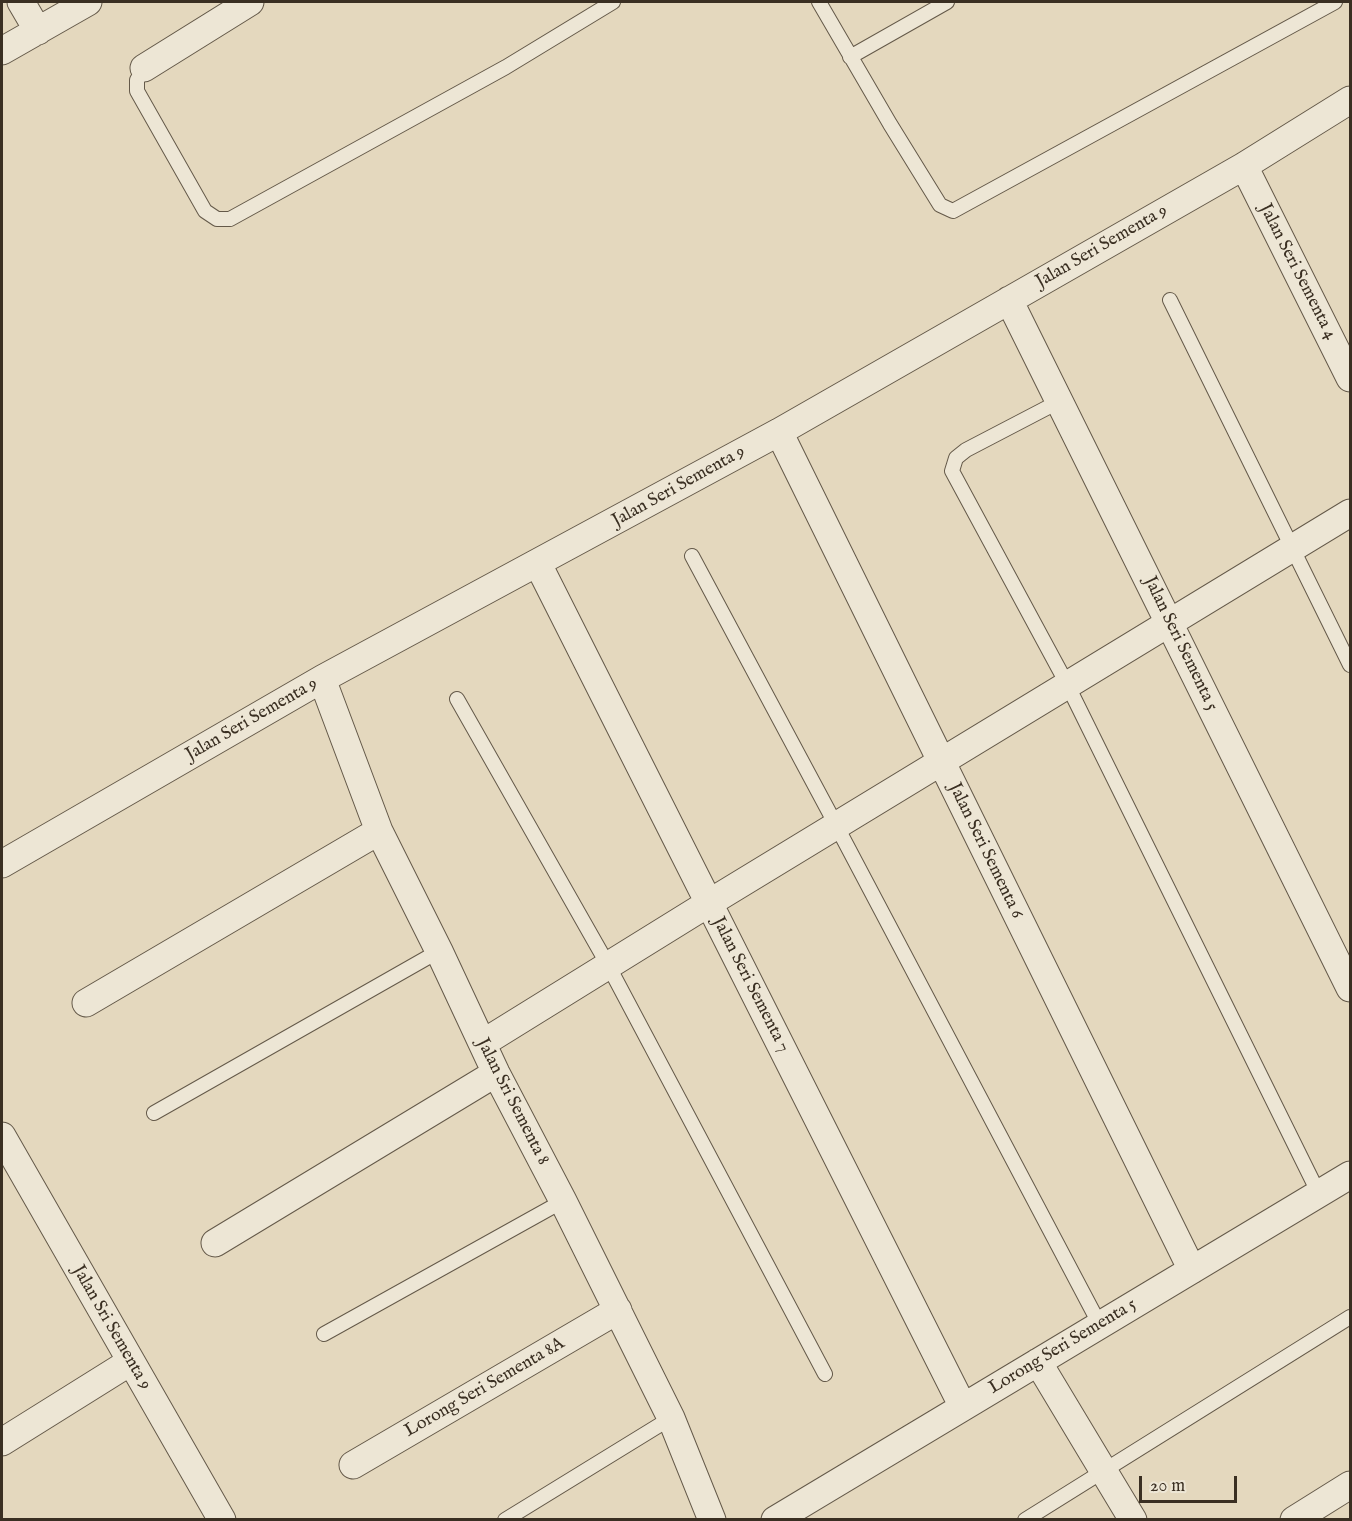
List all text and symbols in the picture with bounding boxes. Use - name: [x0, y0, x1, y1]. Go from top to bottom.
- street label: Jalan Seri Sementa 9: [1032, 200, 1172, 294]
- street label: Jalan Seri Sementa 4: [1253, 200, 1341, 344]
- street label: Jalan Seri Sementa 9: [609, 442, 749, 532]
- street label: Jalan Seri Sementa 5: [1138, 573, 1222, 715]
- street label: Jalan Seri Sementa 9: [182, 673, 322, 767]
- street label: Jalan Seri Sementa 6: [943, 780, 1027, 922]
- street label: Jalan Seri Sementa 7: [707, 914, 793, 1056]
- street label: Jalan Sri Sementa 8: [471, 1035, 553, 1169]
- street label: Jalan Sri Sementa 9: [67, 1262, 155, 1394]
- street label: Lorong Seri Sementa 5: [985, 1294, 1141, 1400]
- street label: Lorong Seri Sementa 8A: [401, 1333, 569, 1443]
- scale bar: [1142, 1464, 1240, 1502]
- text: 20 m: [1150, 1475, 1185, 1498]

